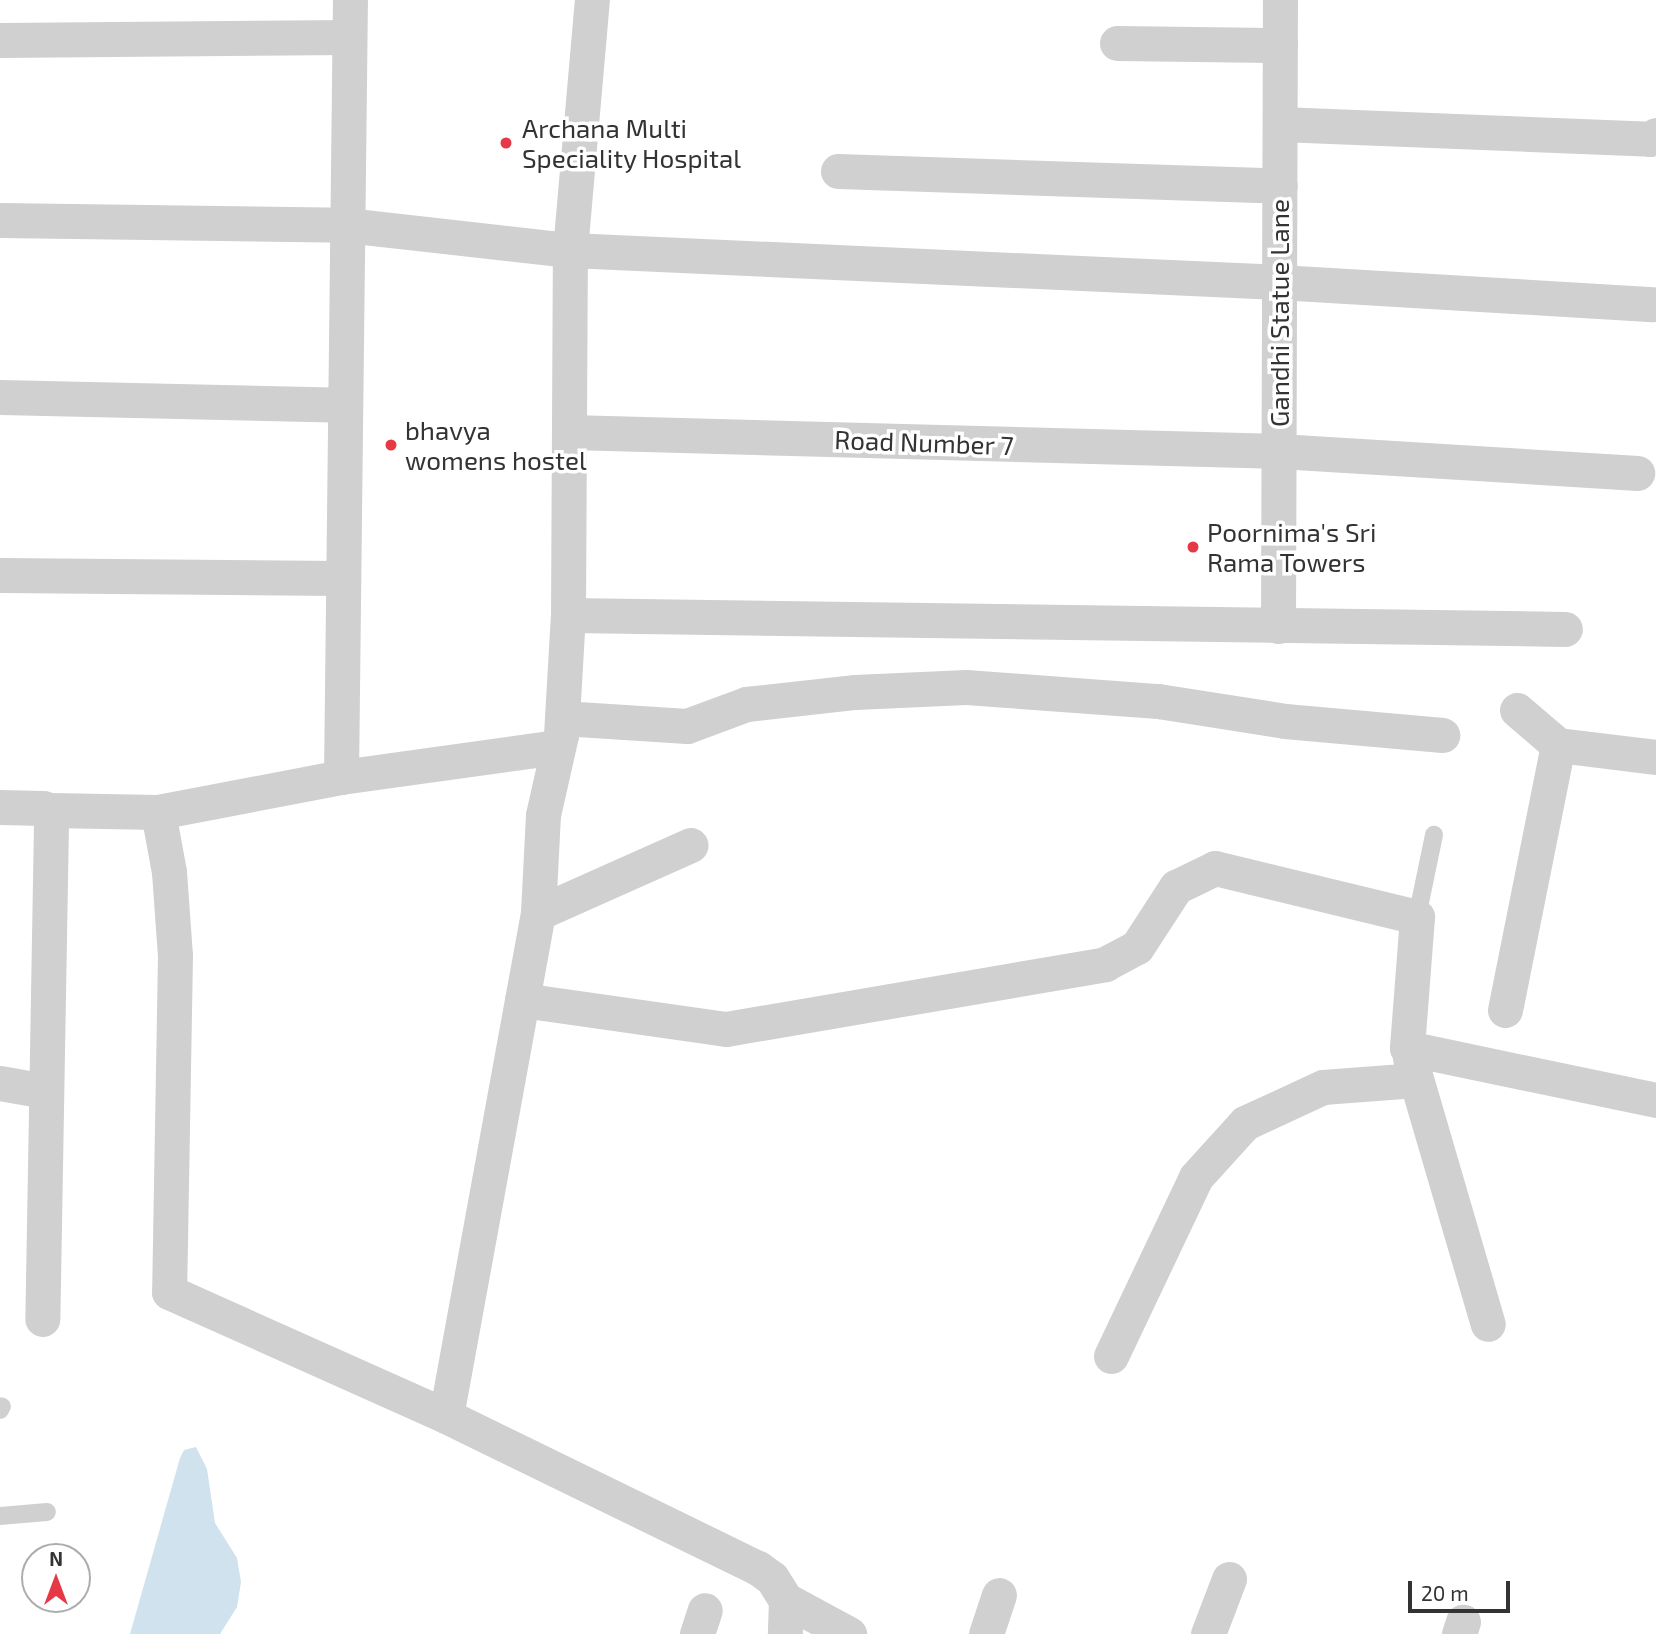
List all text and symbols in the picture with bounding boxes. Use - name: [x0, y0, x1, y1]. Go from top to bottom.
- place label: Archana Multi Speciality Hospital: [522, 112, 741, 174]
- marker: Archana Multi Speciality Hospital: [496, 133, 516, 153]
- street label: Gandhi Statue Lane: [1263, 199, 1295, 427]
- place label: bhavya womens hostel: [405, 414, 587, 476]
- street label: Road Number 7: [834, 423, 1014, 461]
- marker: bhavya womens hostel: [383, 437, 399, 453]
- place label: Poornima's Sri Rama Towers: [1207, 516, 1376, 578]
- marker: Poornima's Sri Rama Towers: [1185, 539, 1201, 555]
- north arrow: [21, 1543, 91, 1613]
- text: N: [49, 1547, 63, 1570]
- scale bar: [1411, 1568, 1512, 1612]
- text: 20 m: [1421, 1580, 1469, 1605]

